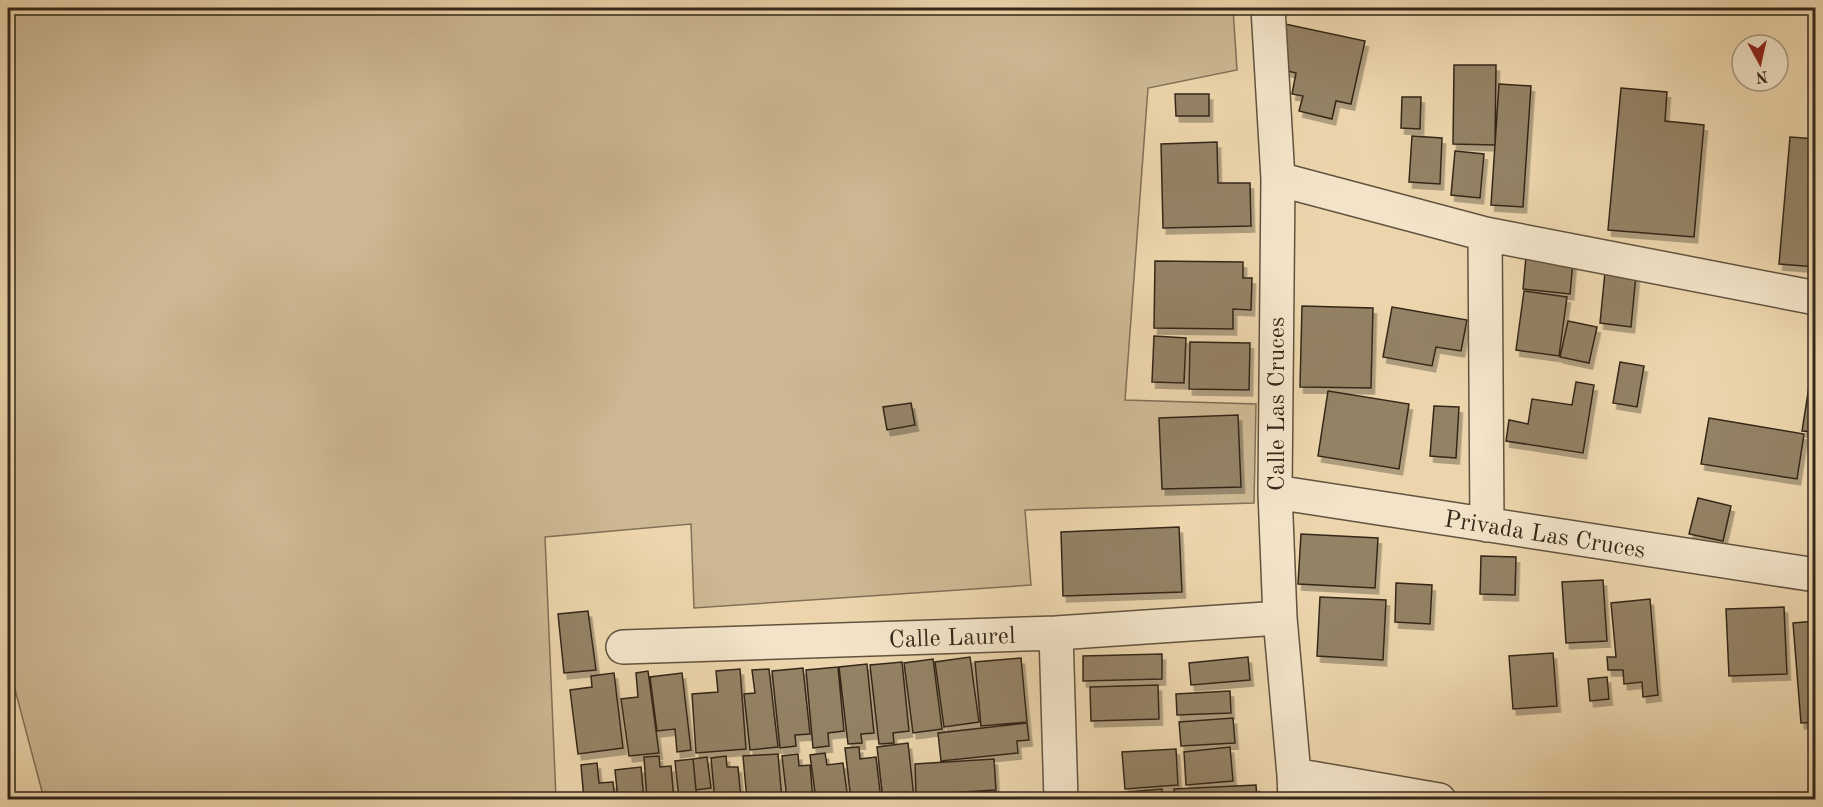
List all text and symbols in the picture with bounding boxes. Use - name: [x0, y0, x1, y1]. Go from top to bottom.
- north arrow: [1730, 33, 1790, 93]
- text: N: [1754, 67, 1769, 85]
- street label: Calle Las Cruces: [1266, 317, 1290, 491]
- street label: Privada Las Cruces: [1442, 508, 1647, 564]
- street label: Calle Laurel: [888, 625, 1016, 653]

